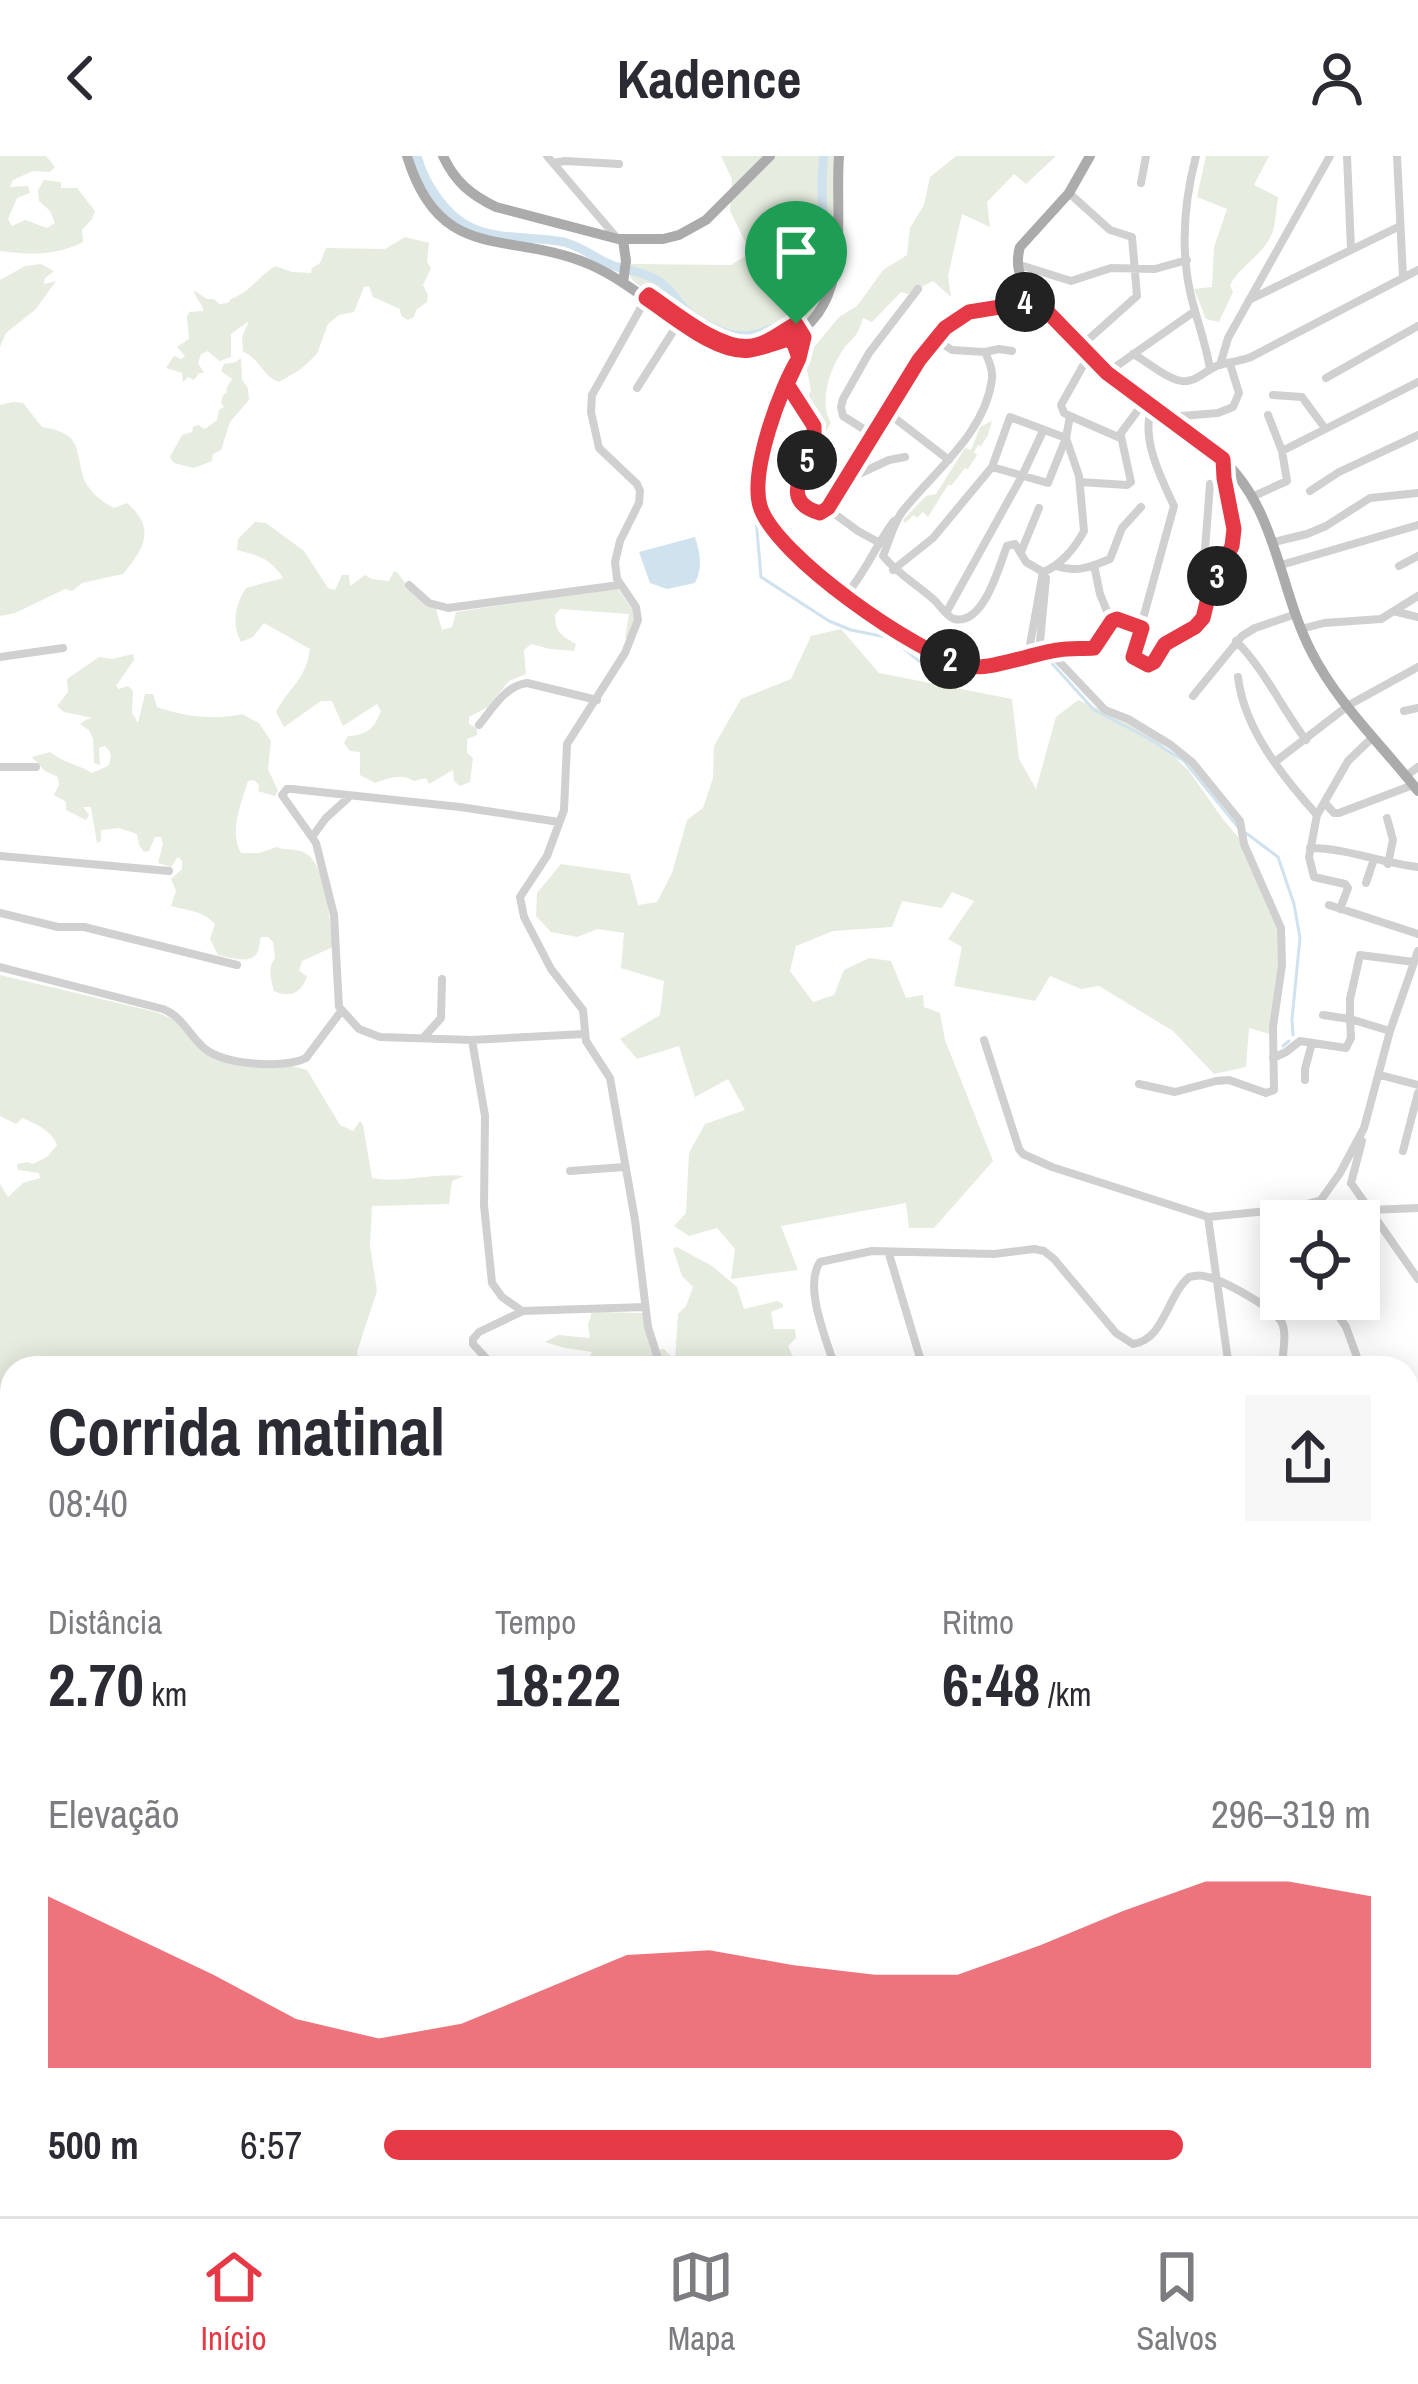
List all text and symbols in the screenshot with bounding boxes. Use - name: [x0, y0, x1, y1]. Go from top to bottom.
- text: Kadence: [617, 42, 801, 115]
- icon: back: [48, 45, 114, 111]
- icon: person: [1304, 45, 1370, 111]
- pin: [745, 201, 847, 324]
- icon: arrive: [763, 219, 829, 285]
- pin: 4: [995, 272, 1055, 332]
- text: 4: [1017, 280, 1033, 324]
- pin: 5: [777, 430, 837, 490]
- text: 5: [799, 438, 815, 482]
- pin: 3: [1187, 546, 1247, 606]
- text: 3: [1209, 554, 1225, 598]
- pin: 2: [920, 629, 980, 689]
- text: 2: [942, 637, 958, 681]
- map controls: [1260, 1200, 1380, 1320]
- button: locate: [1260, 1200, 1380, 1320]
- text: Corrida matinal: [48, 1387, 445, 1476]
- button: share: [1245, 1395, 1371, 1521]
- text: 08:40: [48, 1477, 128, 1529]
- text: Distância: [48, 1600, 162, 1644]
- text: Tempo: [495, 1600, 576, 1644]
- text: Ritmo: [942, 1600, 1014, 1644]
- text: 2.70: [48, 1644, 144, 1725]
- text: 18:22: [495, 1644, 621, 1725]
- text: 6:48: [942, 1644, 1040, 1725]
- text: km: [144, 1672, 187, 1716]
- text: /km: [1040, 1672, 1092, 1716]
- text: Elevação: [48, 1788, 180, 1840]
- text: 296–319 m: [1211, 1788, 1371, 1840]
- text: 500 m: [48, 2119, 139, 2171]
- text: 6:57: [240, 2119, 302, 2171]
- tab: Início: [200, 2244, 267, 2360]
- tab: Mapa: [668, 2244, 735, 2360]
- tab: Salvos: [1136, 2244, 1217, 2360]

